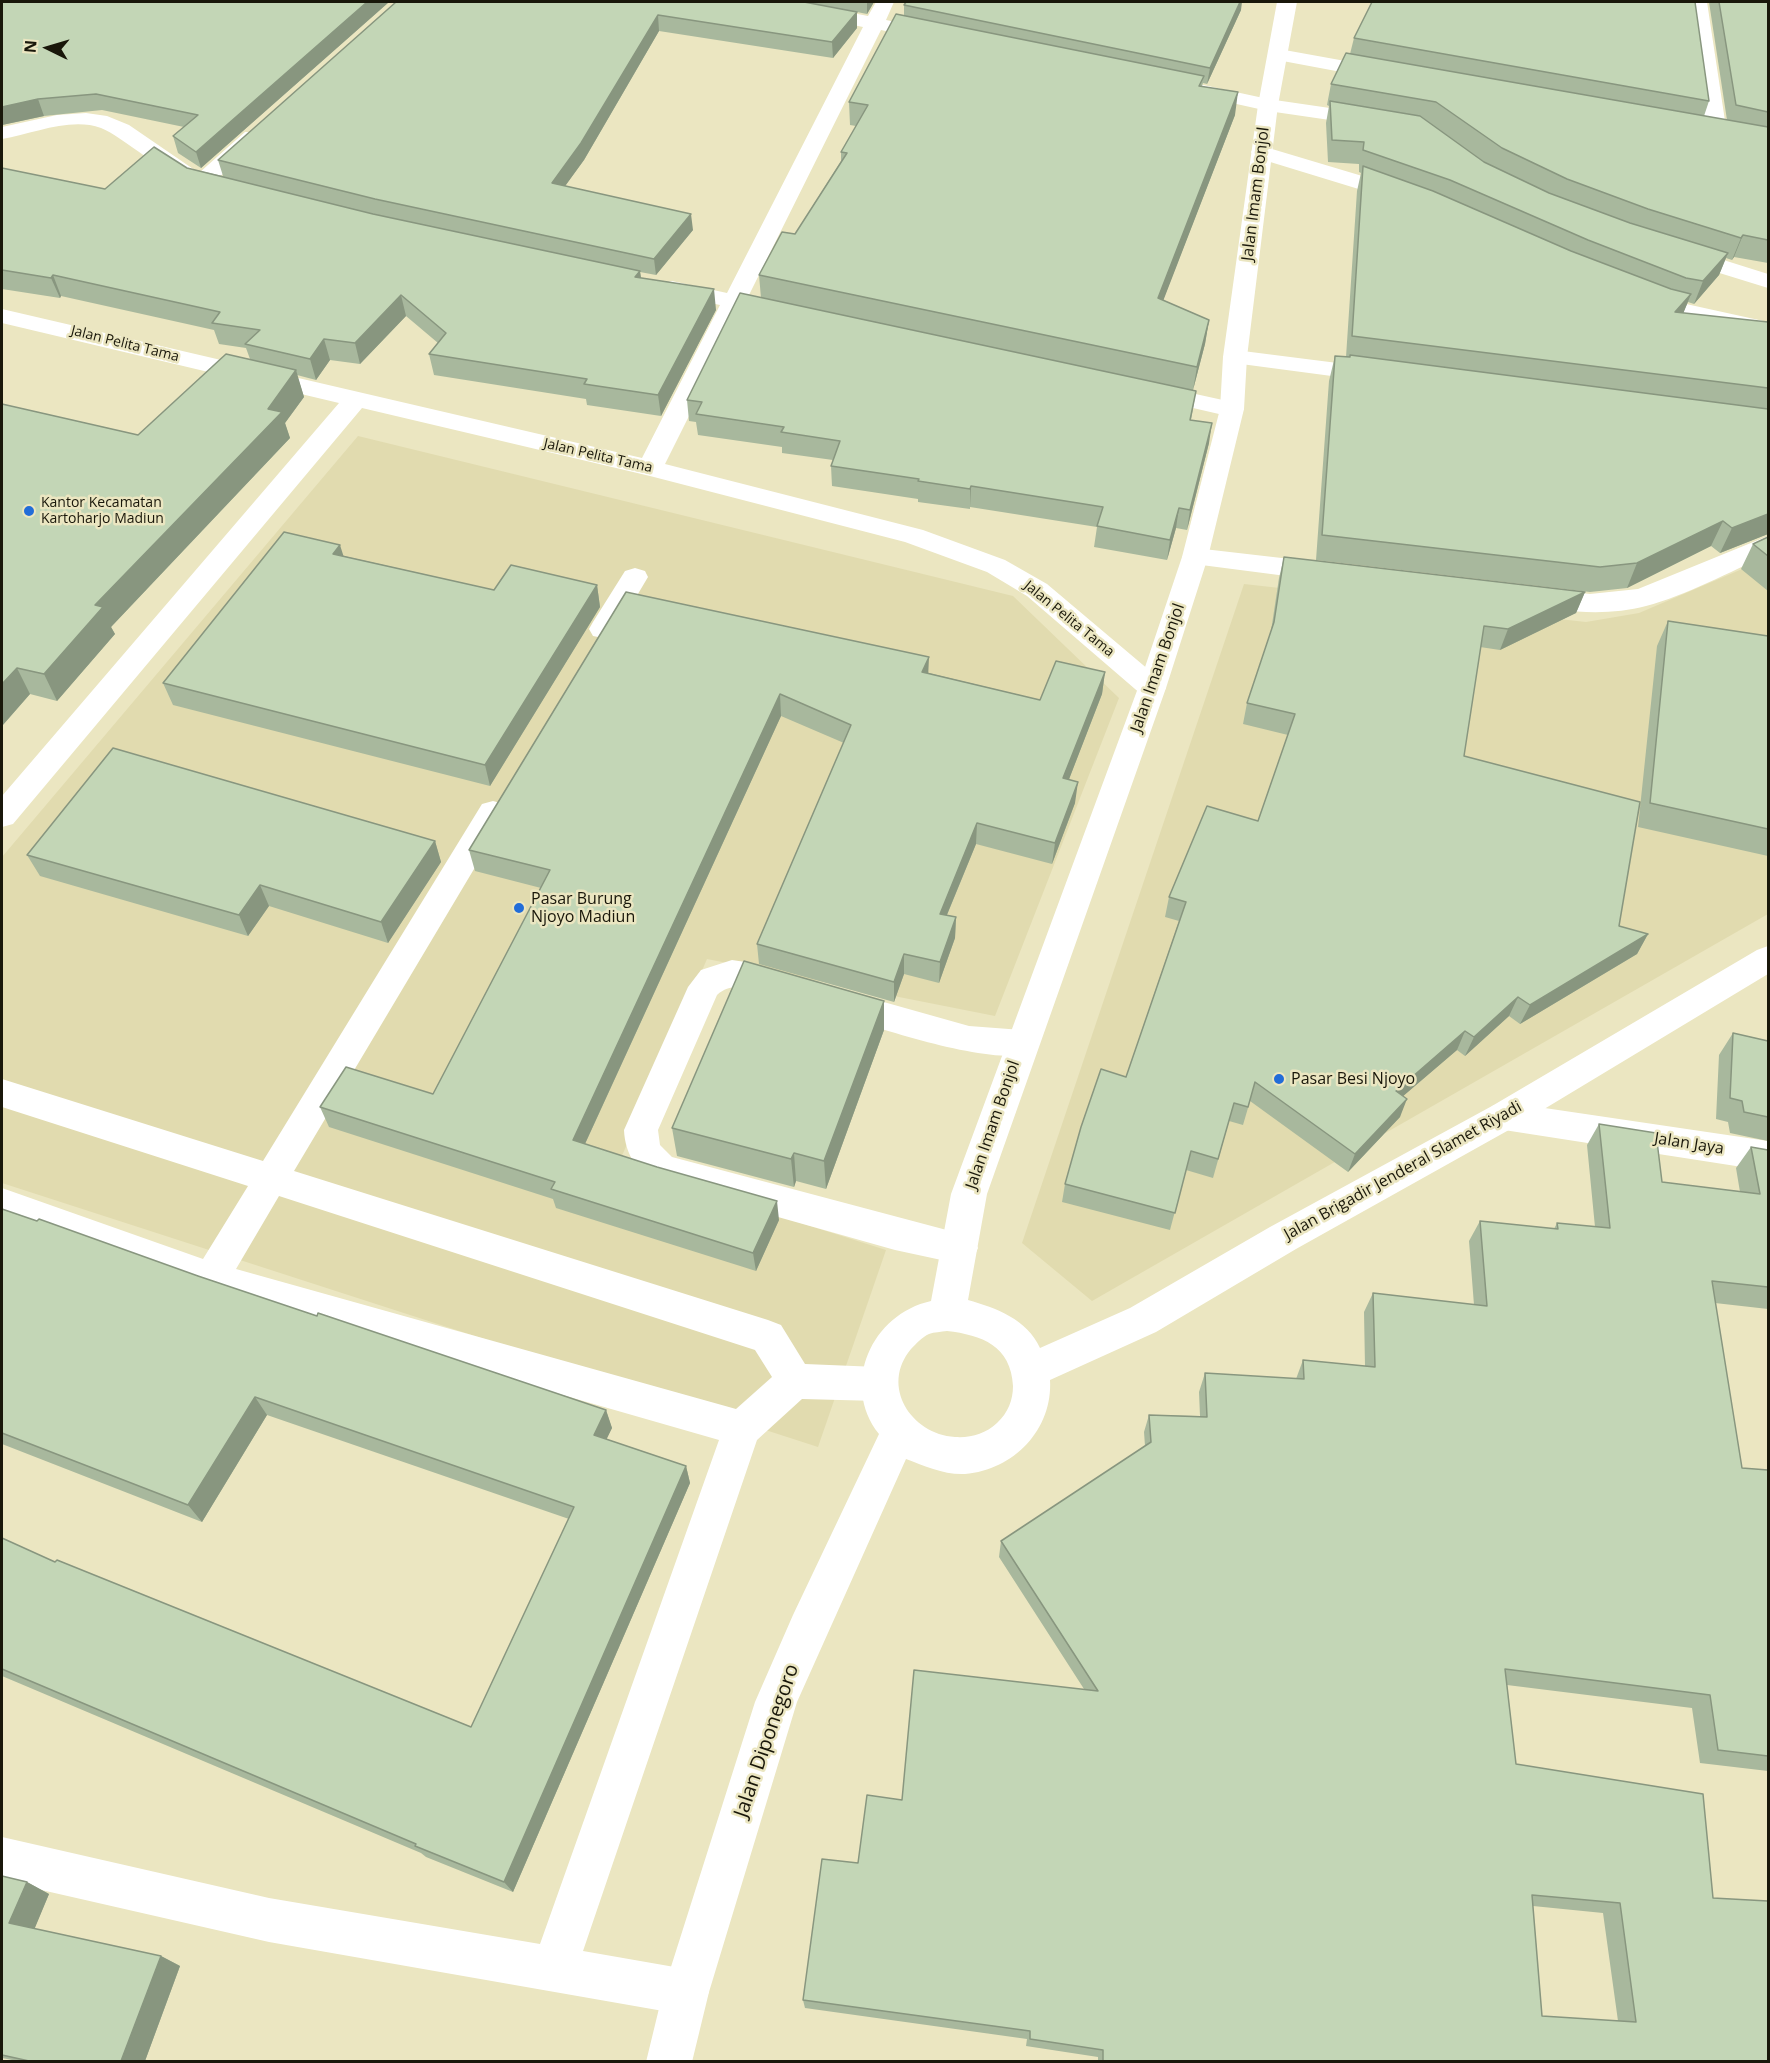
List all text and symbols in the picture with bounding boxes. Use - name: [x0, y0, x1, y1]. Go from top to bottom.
- north arrow: [18, 18, 78, 78]
- text: N: [19, 39, 42, 54]
- street label: Jalan Imam Bonjol: [1238, 126, 1274, 262]
- street label: Jalan Pelita Tama: [69, 322, 181, 366]
- street label: Jalan Pelita Tama: [542, 435, 654, 477]
- place label: Kantor Kecamatan Kartoharjo Madiun: [41, 495, 164, 528]
- marker: Kantor Kecamatan Kartoharjo Madiun: [22, 504, 36, 518]
- street label: Jalan Pelita Tama: [1021, 578, 1117, 660]
- street label: Jalan Imam Bonjol: [1127, 601, 1189, 735]
- place label: Pasar Burung Njoyo Madiun: [531, 889, 635, 927]
- marker: Pasar Burung Njoyo Madiun: [512, 901, 526, 915]
- street label: Jalan Imam Bonjol: [962, 1058, 1024, 1192]
- place label: Pasar Besi Njoyo: [1291, 1069, 1415, 1089]
- marker: Pasar Besi Njoyo: [1272, 1072, 1286, 1086]
- street label: Jalan Brigadir Jenderal Slamet Riyadi: [1281, 1097, 1525, 1245]
- street label: Jalan Jaya: [1653, 1129, 1725, 1159]
- street label: Jalan Diponegoro: [730, 1661, 804, 1821]

